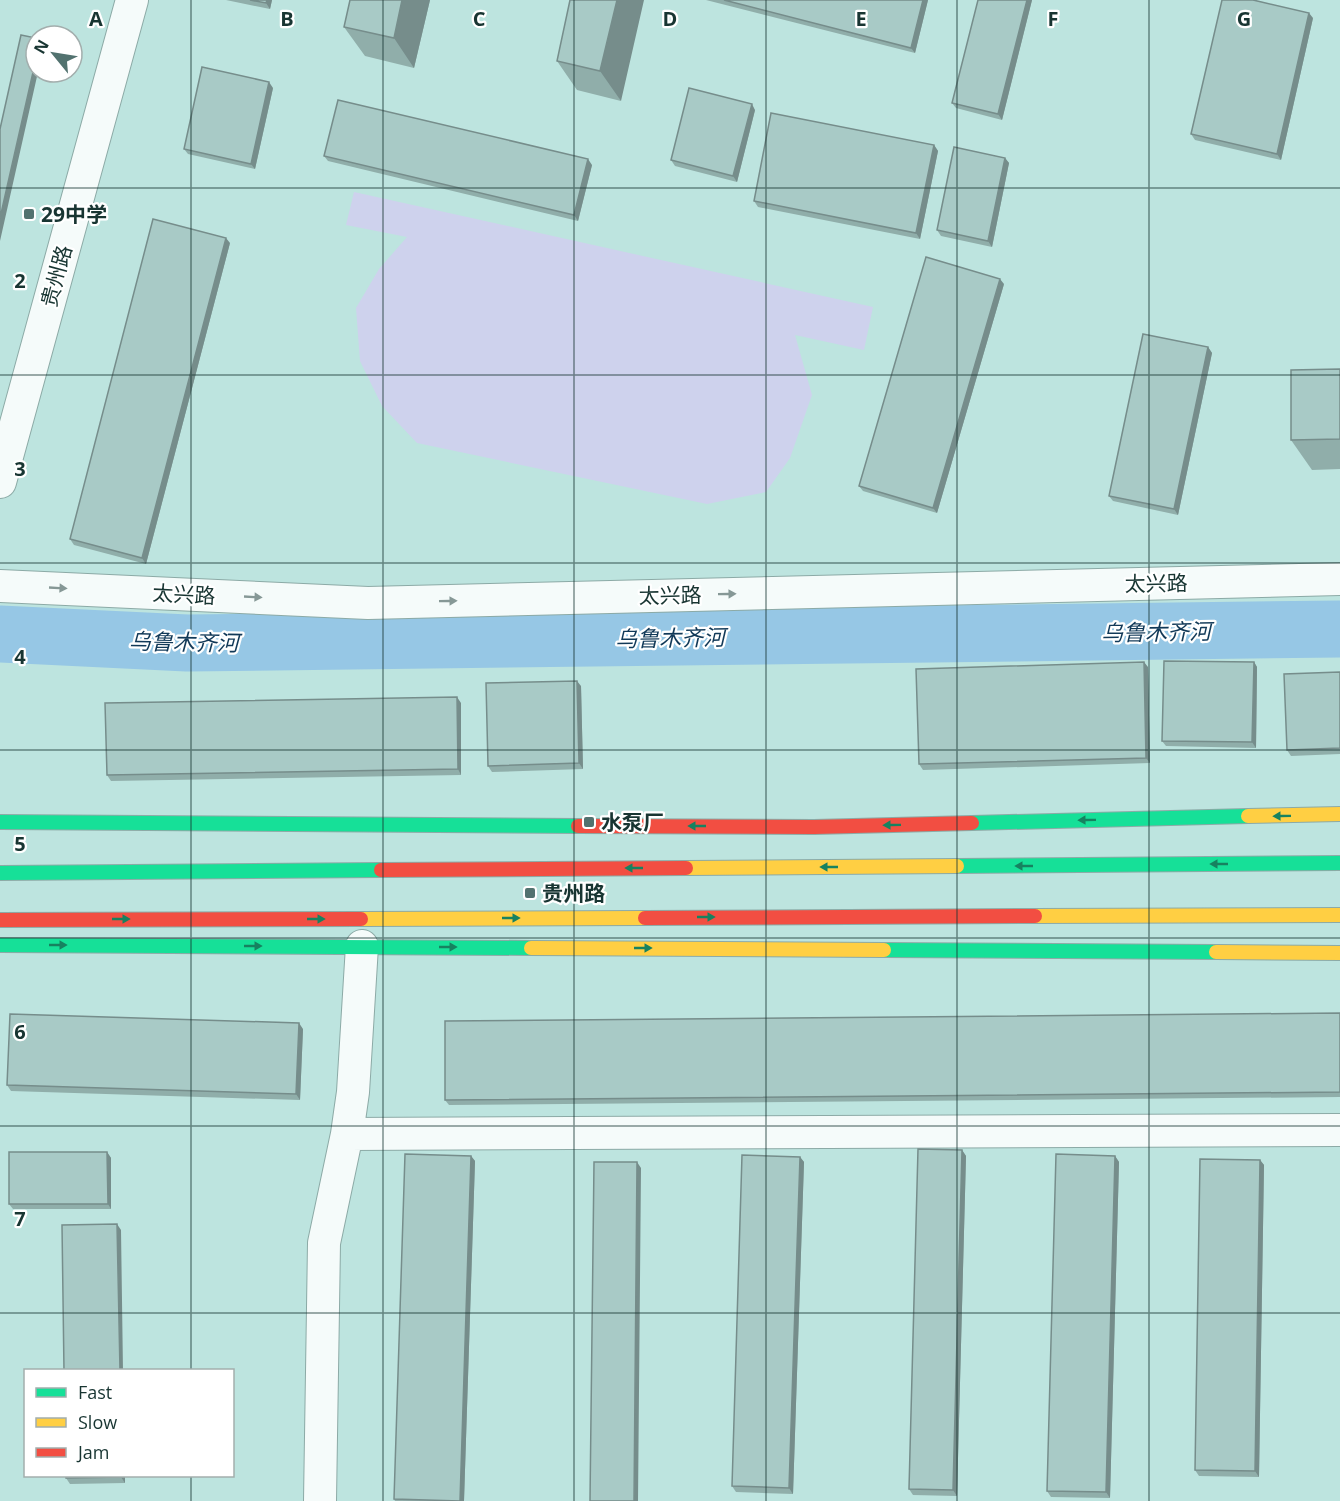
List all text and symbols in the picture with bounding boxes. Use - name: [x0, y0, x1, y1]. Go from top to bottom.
- text: A: [89, 5, 103, 32]
- text: B: [280, 5, 294, 32]
- text: C: [473, 5, 486, 32]
- text: D: [663, 5, 677, 32]
- text: E: [855, 5, 867, 32]
- text: F: [1048, 5, 1058, 32]
- text: G: [1237, 5, 1251, 32]
- north arrow: [24, 24, 84, 84]
- text: N: [28, 35, 54, 58]
- place label: 29中学: [41, 200, 107, 228]
- marker: 29中学: [22, 207, 36, 221]
- street label: 贵州路: [34, 242, 78, 310]
- text: 2: [14, 267, 26, 294]
- text: 3: [14, 455, 26, 482]
- street label: 太兴路: [1124, 568, 1188, 598]
- street label: 太兴路: [152, 578, 216, 610]
- street label: 太兴路: [638, 580, 702, 610]
- one-way arrow: [49, 584, 68, 593]
- one-way arrow: [717, 589, 736, 599]
- one-way arrow: [244, 593, 263, 602]
- one-way arrow: [439, 596, 458, 606]
- water label: 乌鲁木齐河: [1101, 615, 1215, 647]
- water label: 乌鲁木齐河: [615, 621, 729, 653]
- water label: 乌鲁木齐河: [129, 625, 243, 657]
- text: 4: [14, 643, 26, 670]
- place label: 水泵厂: [601, 808, 664, 836]
- one-way arrow: [1272, 811, 1291, 820]
- marker: 水泵厂: [582, 815, 596, 829]
- one-way arrow: [1077, 816, 1096, 825]
- one-way arrow: [882, 821, 901, 830]
- one-way arrow: [687, 822, 706, 831]
- text: 5: [14, 830, 26, 857]
- one-way arrow: [1209, 859, 1228, 869]
- one-way arrow: [1014, 861, 1033, 871]
- one-way arrow: [819, 862, 838, 872]
- one-way arrow: [624, 863, 643, 873]
- place label: 贵州路: [542, 879, 605, 907]
- marker: 贵州路: [523, 886, 537, 900]
- one-way arrow: [697, 912, 716, 922]
- one-way arrow: [502, 913, 521, 923]
- one-way arrow: [112, 914, 131, 924]
- one-way arrow: [307, 914, 326, 924]
- one-way arrow: [49, 940, 68, 950]
- one-way arrow: [244, 941, 263, 951]
- one-way arrow: [439, 942, 458, 952]
- one-way arrow: [634, 943, 653, 953]
- text: 6: [14, 1018, 26, 1045]
- text: 7: [14, 1205, 26, 1232]
- legend: [24, 1369, 234, 1477]
- text: Fast: [78, 1380, 112, 1404]
- text: Slow: [78, 1410, 117, 1434]
- text: Jam: [76, 1440, 110, 1464]

